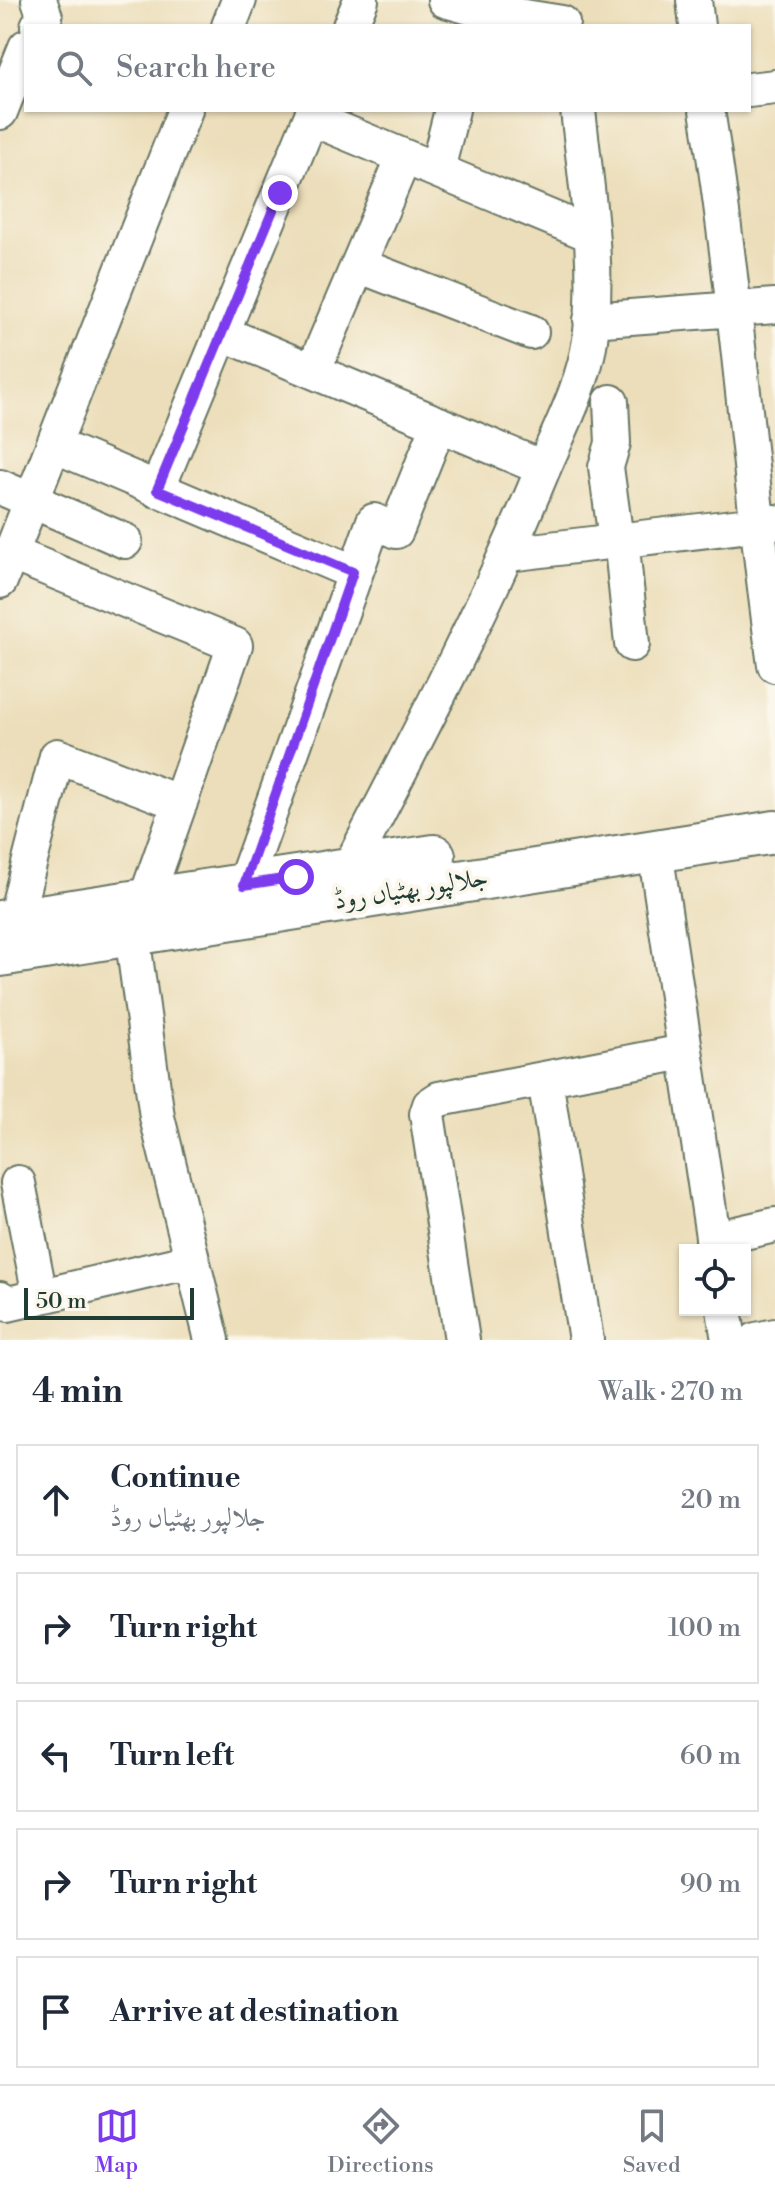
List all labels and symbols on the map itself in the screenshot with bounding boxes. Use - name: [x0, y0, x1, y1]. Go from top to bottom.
- route end: [262, 175, 298, 211]
- route start: [278, 859, 314, 895]
- street label: جلالپور بھٹیاں روڈ: [332, 861, 491, 918]
- scale bar: [24, 1284, 194, 1320]

